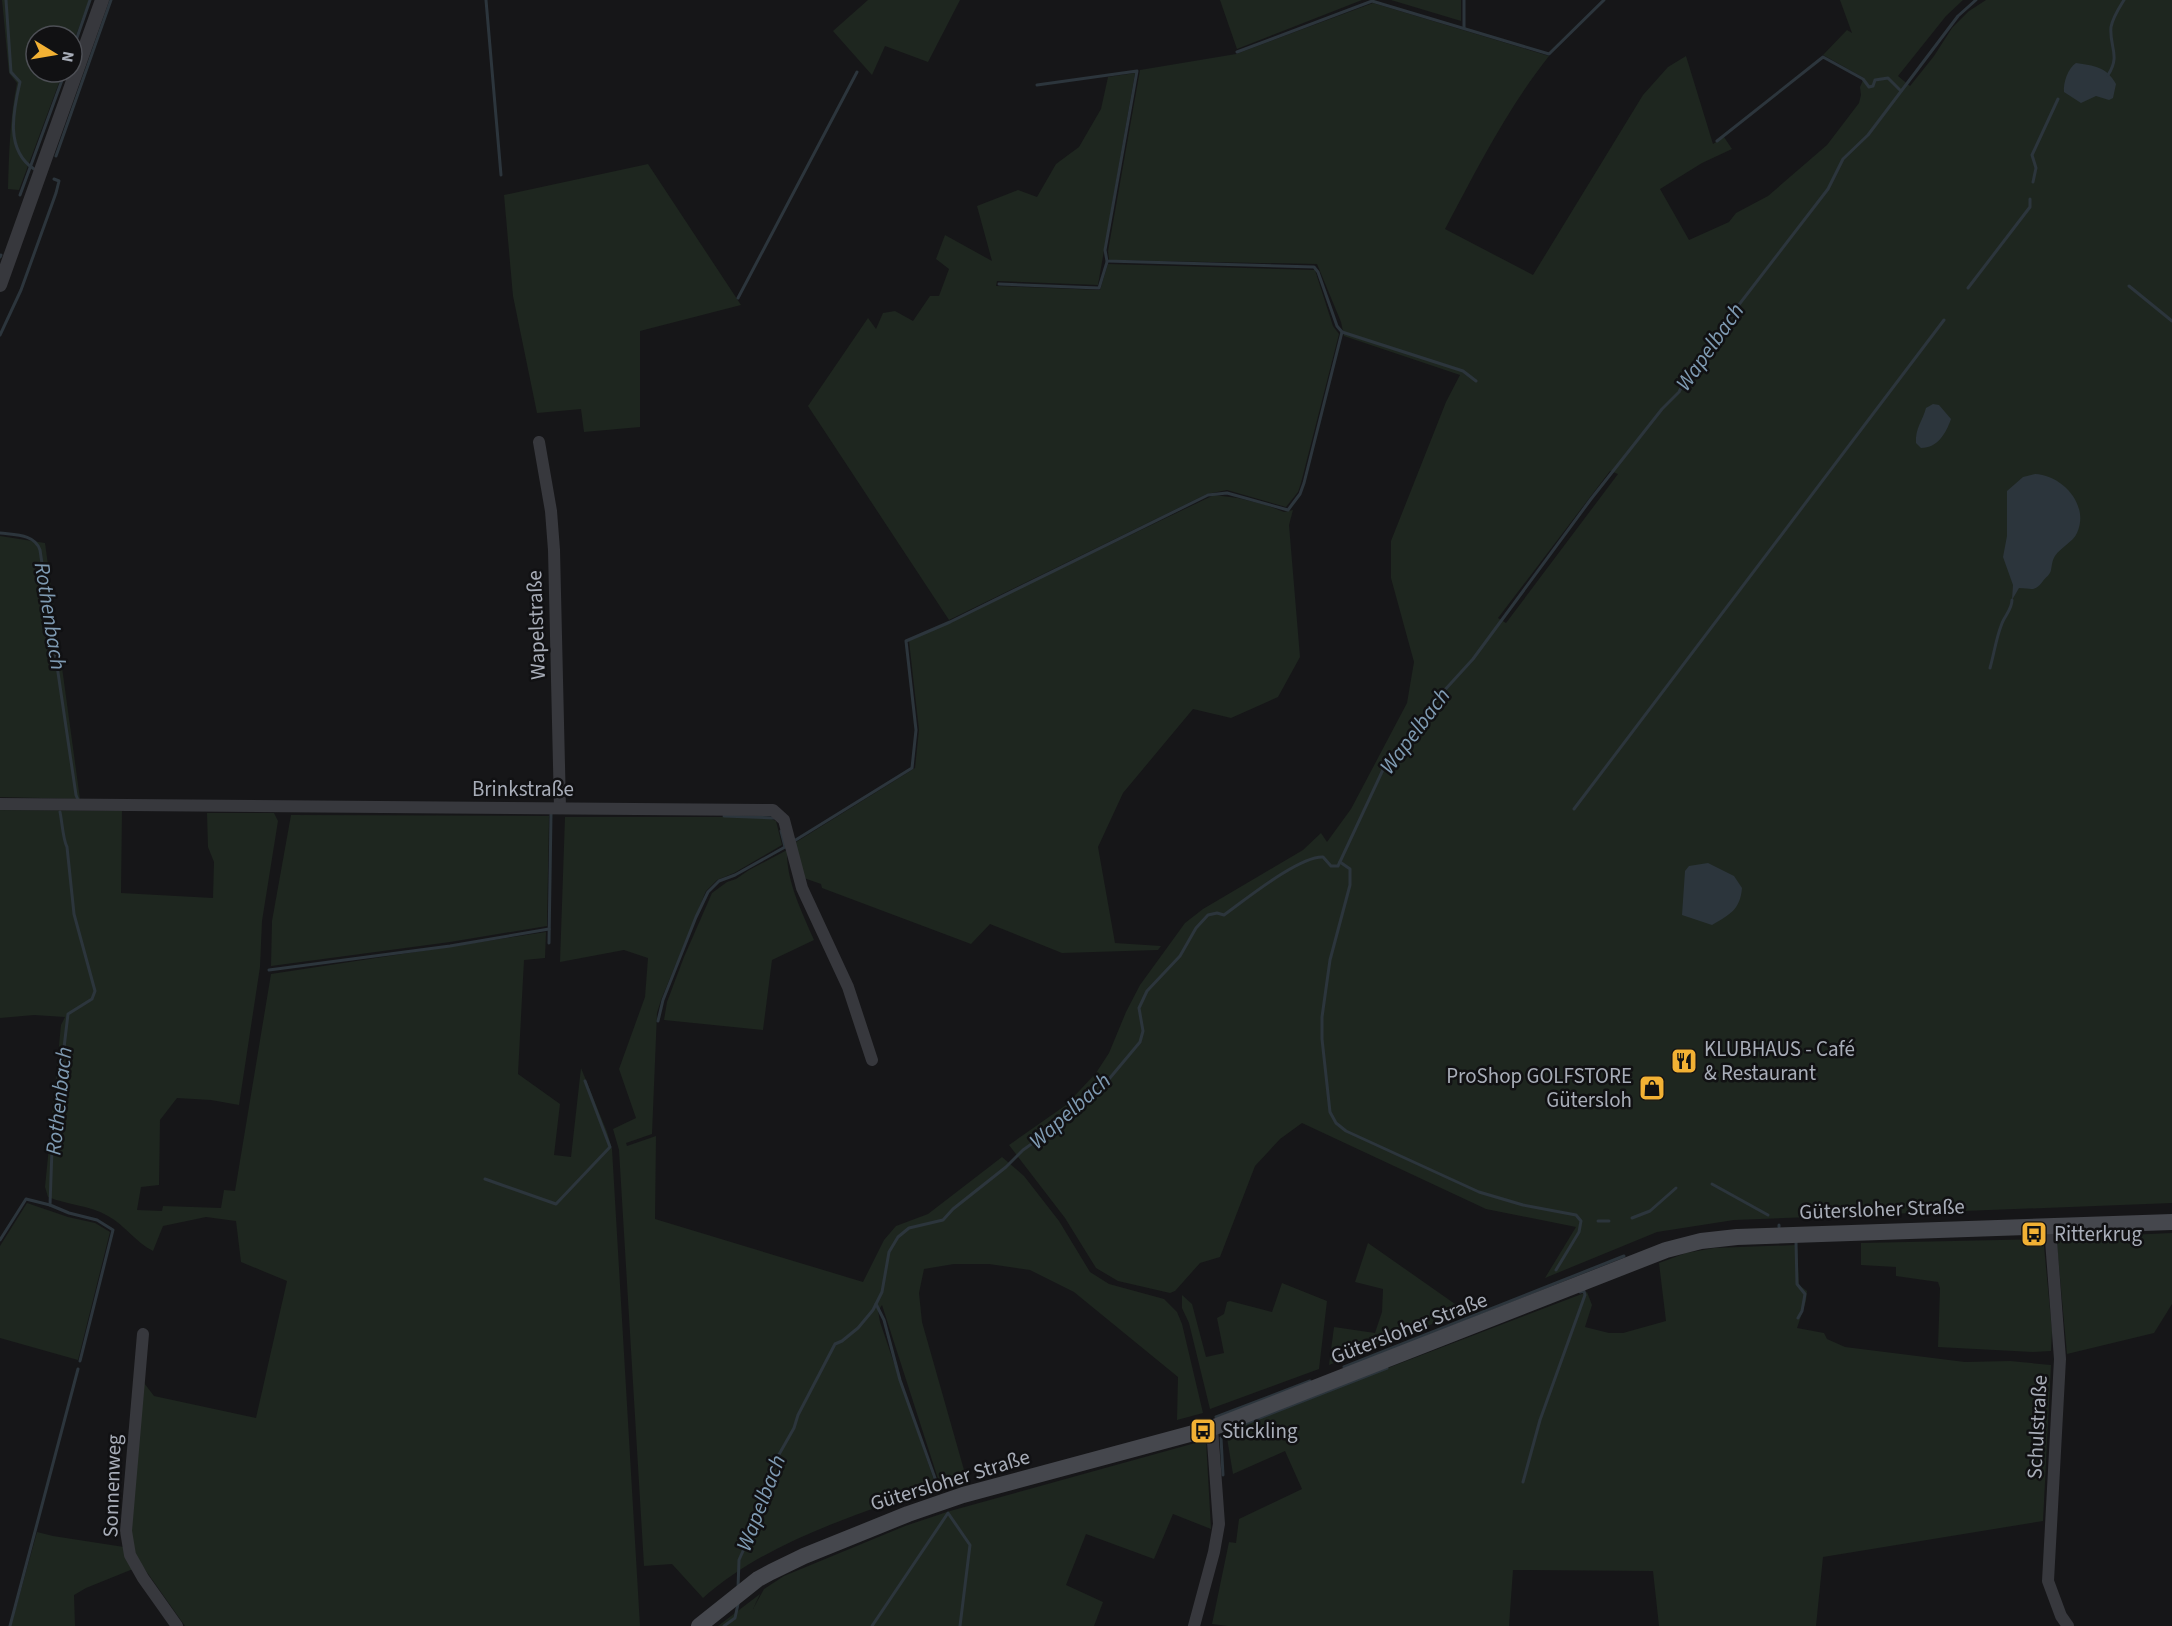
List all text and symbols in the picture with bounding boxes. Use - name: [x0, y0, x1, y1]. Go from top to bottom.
- north arrow: [24, 24, 84, 84]
- text: N: [56, 49, 80, 64]
- water label: Wapelbach: [1668, 297, 1752, 397]
- water label: Rothenbach: [26, 560, 74, 672]
- street label: Wapelstraße: [519, 570, 553, 680]
- water label: Wapelbach: [1372, 681, 1458, 781]
- street label: Brinkstraße: [472, 774, 574, 804]
- place label: KLUBHAUS - Café & Restaurant: [1704, 1034, 1855, 1088]
- water label: Rothenbach: [37, 1045, 81, 1157]
- restaurant icon: KLUBHAUS - Café & Restaurant: [1669, 1046, 1699, 1076]
- place label: ProShop GOLFSTORE Gütersloh: [1446, 1061, 1632, 1115]
- water label: Wapelbach: [1022, 1065, 1118, 1157]
- shop icon: ProShop GOLFSTORE Gütersloh: [1637, 1073, 1667, 1103]
- street label: Gütersloher Straße: [1799, 1191, 1965, 1227]
- bus stop icon: Ritterkrug: [2019, 1219, 2049, 1249]
- place label: Ritterkrug: [2054, 1219, 2142, 1249]
- street label: Gütersloher Straße: [1326, 1284, 1492, 1372]
- street label: Schulstraße: [2019, 1374, 2055, 1480]
- bus stop icon: Stickling: [1188, 1416, 1218, 1446]
- place label: Stickling: [1222, 1416, 1298, 1446]
- street label: Sonnenweg: [95, 1433, 129, 1538]
- street label: Gütersloher Straße: [867, 1441, 1033, 1519]
- water label: Wapelbach: [728, 1450, 794, 1556]

